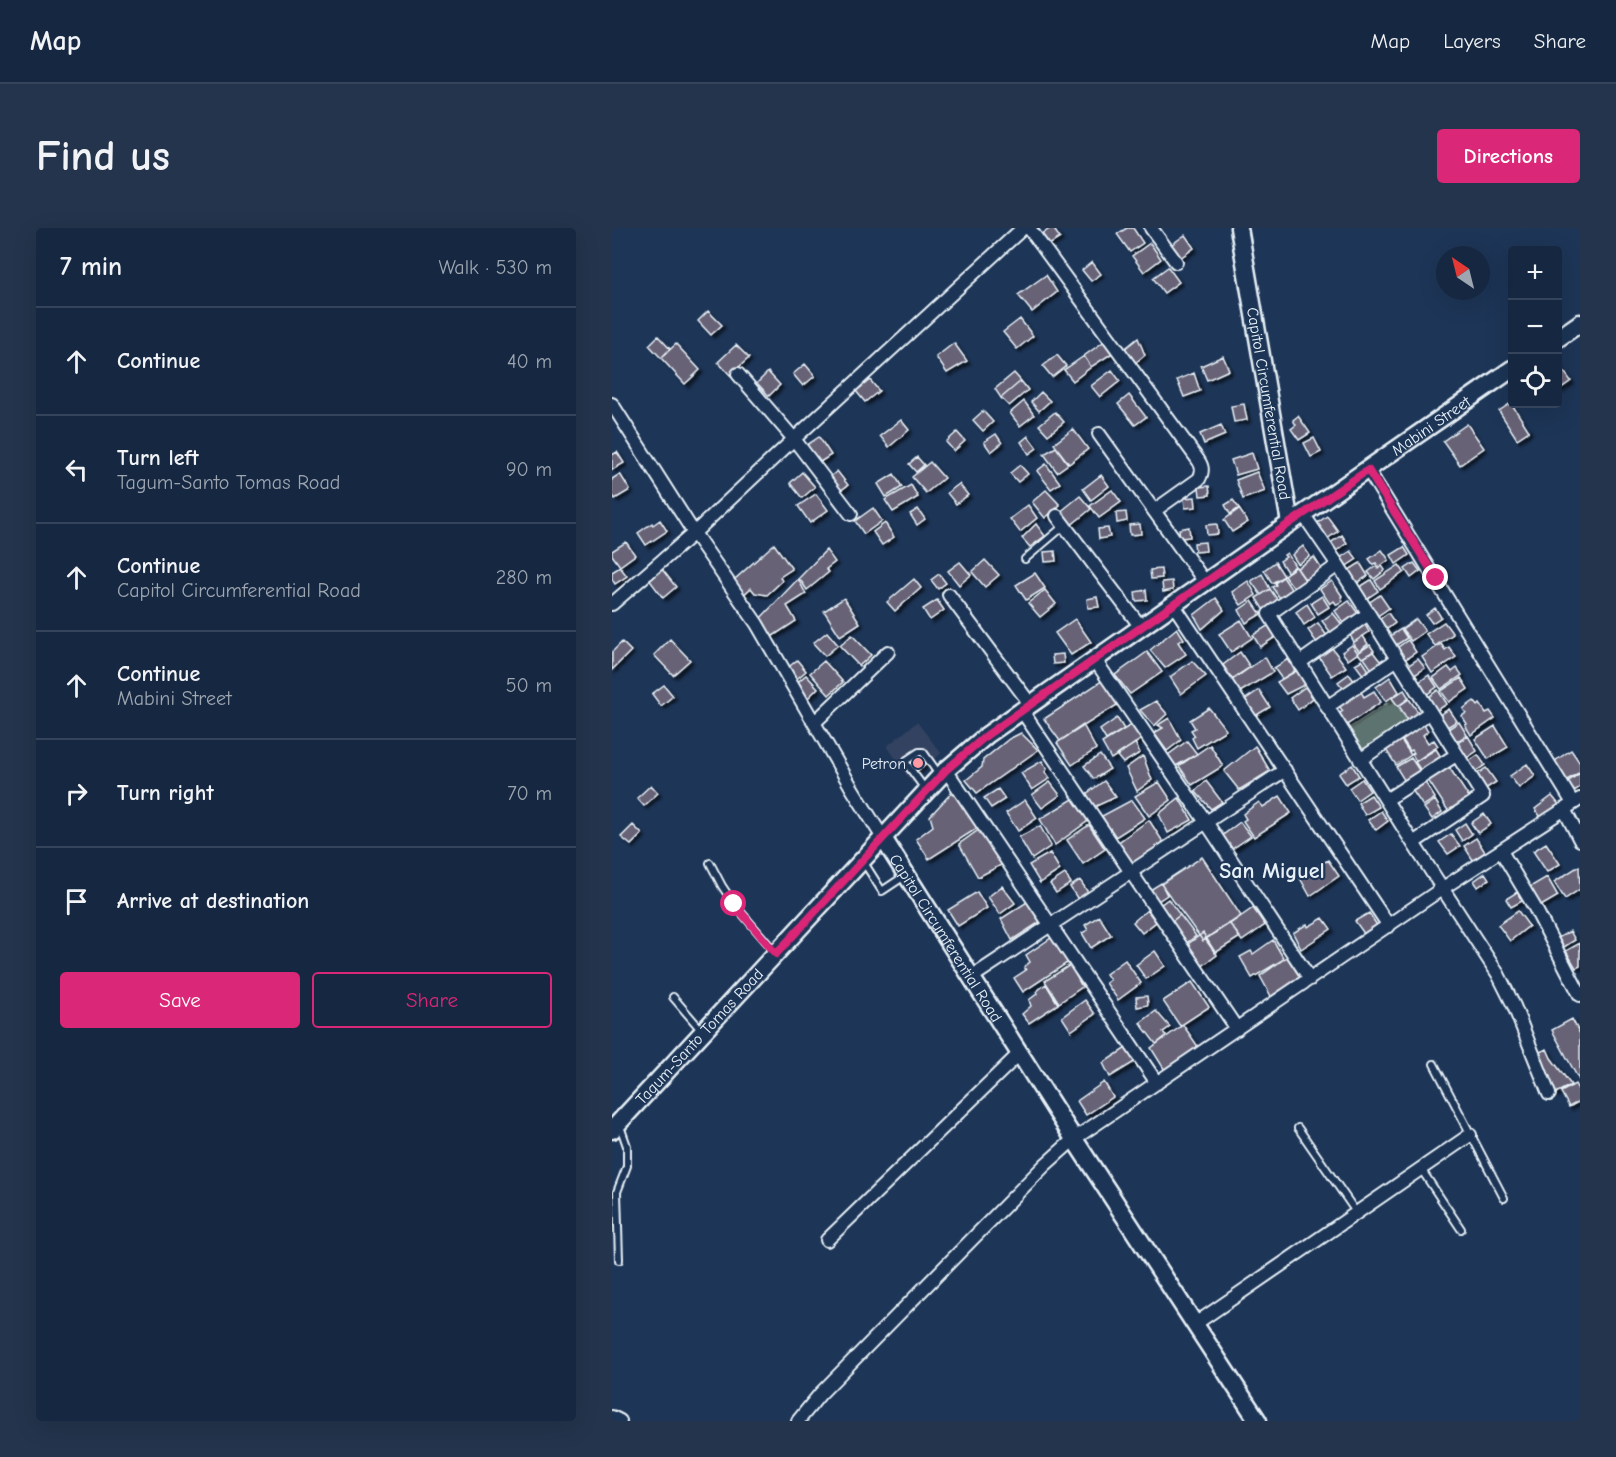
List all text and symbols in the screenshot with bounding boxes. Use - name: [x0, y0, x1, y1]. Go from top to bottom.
- text: Map: [30, 25, 81, 57]
- text: Map: [1371, 29, 1410, 53]
- text: Layers: [1443, 29, 1501, 53]
- text: Share: [1534, 29, 1586, 53]
- button: Directions: [1437, 129, 1580, 183]
- text: Find us: [36, 132, 170, 181]
- north arrow: [1436, 246, 1490, 300]
- map controls: [1508, 246, 1562, 408]
- button: +: [1508, 246, 1562, 300]
- text: 7 min: [60, 252, 122, 282]
- text: Walk · 530 m: [438, 256, 552, 279]
- button: −: [1508, 300, 1562, 354]
- street label: Capitol Circumferential Road: [1243, 306, 1294, 501]
- icon: ahead: [60, 345, 93, 378]
- text: Continue: [117, 348, 200, 374]
- text: 40 m: [507, 350, 552, 373]
- button: locate: [1508, 354, 1562, 408]
- street label: Mabini Street: [1388, 392, 1474, 460]
- text: Turn left: [117, 445, 199, 471]
- icon: left: [60, 453, 93, 486]
- text: 90 m: [506, 458, 552, 481]
- text: Tagum-Santo Tomas Road: [117, 471, 340, 494]
- text: Continue: [117, 553, 200, 579]
- icon: ahead: [60, 561, 93, 594]
- route end: [1422, 564, 1448, 590]
- text: 280 m: [496, 566, 552, 589]
- text: Capitol Circumferential Road: [117, 579, 361, 602]
- text: Continue: [117, 661, 200, 687]
- icon: ahead: [60, 669, 93, 702]
- text: 50 m: [506, 674, 552, 697]
- text: Mabini Street: [117, 687, 232, 710]
- place label: Petron: [862, 755, 906, 773]
- marker: Petron: [911, 756, 925, 770]
- icon: right: [60, 777, 93, 810]
- text: Turn right: [117, 780, 214, 806]
- text: 70 m: [507, 782, 552, 805]
- street label: Capitol Circumferential Road: [885, 851, 1005, 1025]
- district label: San Miguel: [1219, 858, 1325, 884]
- icon: arrive: [60, 885, 93, 918]
- text: Arrive at destination: [117, 888, 309, 914]
- route start: [720, 890, 746, 916]
- street label: Tagum-Santo Tomas Road: [632, 965, 767, 1109]
- button: Save: [60, 972, 300, 1028]
- button: Share: [312, 972, 552, 1028]

